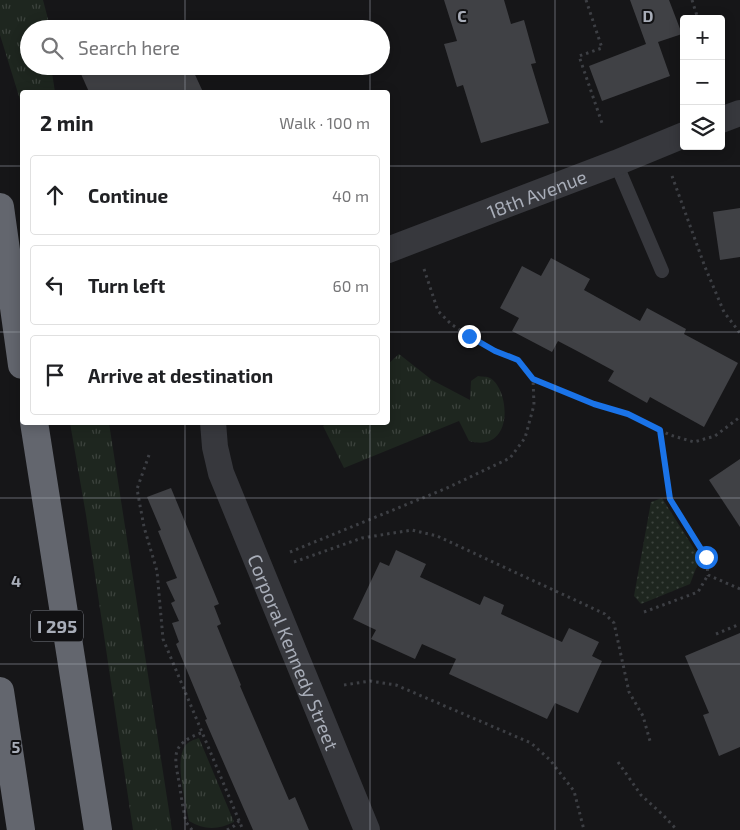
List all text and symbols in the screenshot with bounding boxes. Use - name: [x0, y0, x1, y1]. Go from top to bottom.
- text: C: [457, 6, 467, 25]
- text: D: [643, 6, 654, 25]
- map controls: [680, 15, 725, 150]
- button: +: [680, 15, 725, 60]
- search box: [20, 20, 390, 75]
- icon: search: [38, 34, 66, 62]
- text: Search here: [78, 36, 180, 59]
- button: −: [680, 60, 725, 105]
- button: layers: [680, 105, 725, 150]
- text: 2 min: [40, 110, 94, 135]
- text: Walk · 100 m: [279, 113, 370, 132]
- street label: 18th Avenue: [483, 164, 590, 223]
- icon: ahead: [41, 181, 69, 209]
- text: Continue: [88, 184, 168, 207]
- text: 40 m: [332, 186, 369, 205]
- icon: left: [41, 271, 69, 299]
- text: Turn left: [88, 274, 165, 297]
- text: 60 m: [333, 276, 369, 295]
- route end: [458, 325, 481, 348]
- icon: arrive: [41, 361, 69, 389]
- text: Arrive at destination: [88, 364, 273, 387]
- route start: [695, 546, 718, 569]
- street label: Corporal Kennedy Street: [244, 550, 344, 753]
- text: 4: [11, 571, 21, 590]
- road number: I 295: [31, 610, 83, 642]
- text: 5: [12, 737, 21, 756]

